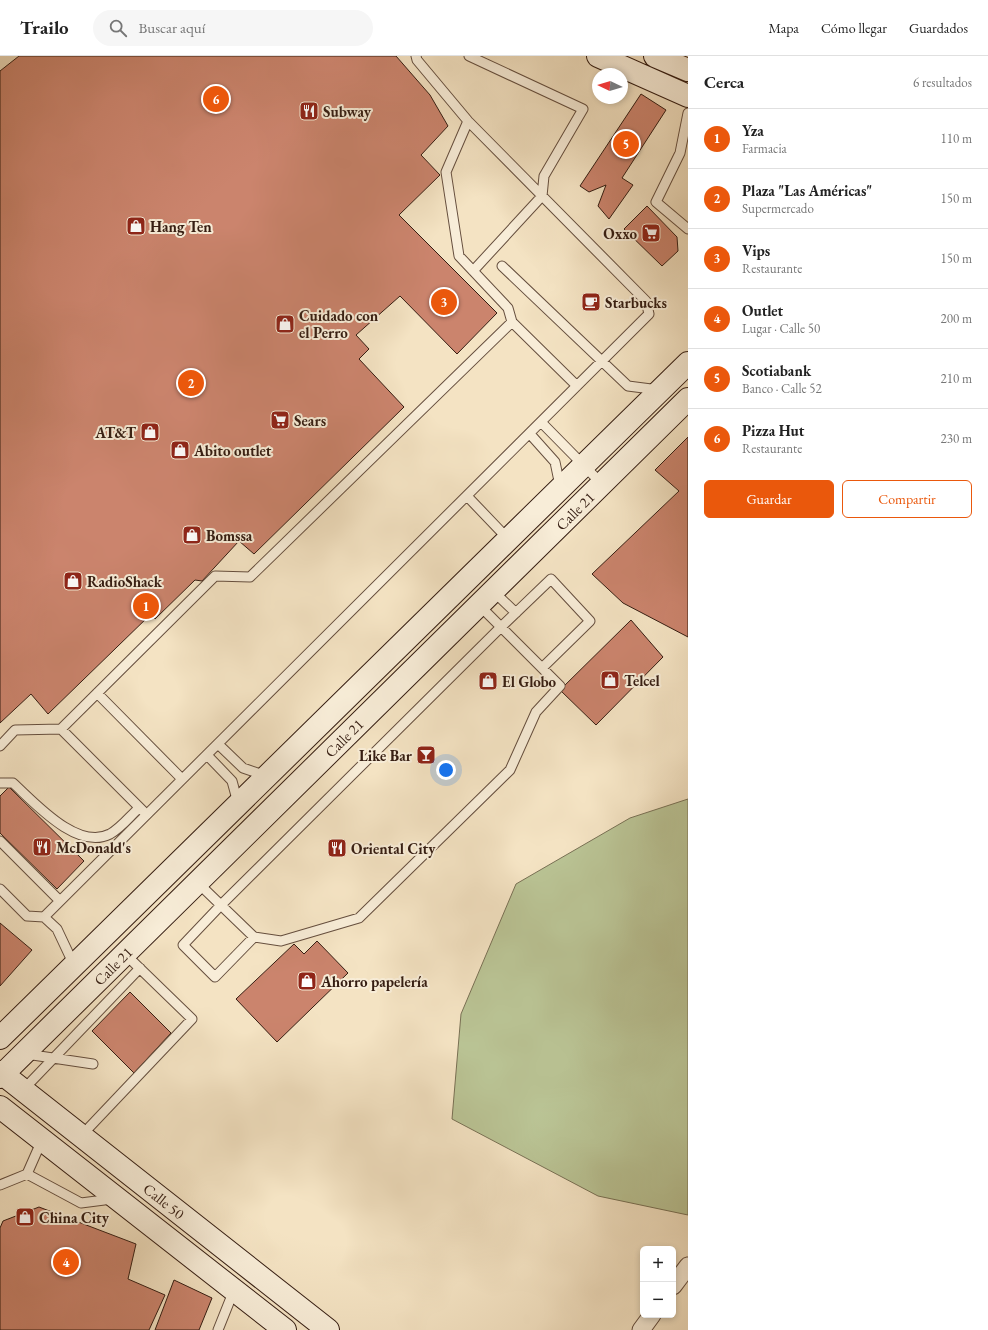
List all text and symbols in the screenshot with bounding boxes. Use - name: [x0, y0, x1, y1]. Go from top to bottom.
- search box: [93, 10, 373, 46]
- text: Trailo: [20, 15, 69, 40]
- icon: search: [107, 17, 129, 39]
- text: Buscar aquí: [139, 18, 205, 37]
- text: Mapa: [768, 19, 799, 37]
- text: Cómo llegar: [821, 19, 887, 37]
- text: Guardados: [909, 19, 968, 37]
- north arrow: [592, 68, 628, 104]
- text: Cerca: [704, 71, 744, 93]
- text: 6 resultados: [913, 74, 972, 91]
- pin: 6: [203, 84, 229, 114]
- restaurant icon: Subway: [298, 100, 320, 122]
- place label: Subway: [323, 102, 372, 121]
- text: Yza: [742, 121, 764, 140]
- pin: 5: [613, 129, 639, 159]
- text: 1: [714, 130, 720, 147]
- text: 110 m: [941, 130, 972, 147]
- text: Farmacia: [742, 140, 787, 157]
- text: Plaza "Las Américas": [742, 181, 872, 200]
- text: 2: [714, 190, 720, 207]
- text: 150 m: [941, 190, 972, 207]
- text: Supermercado: [742, 200, 814, 217]
- shop icon: Hang Ten: [125, 215, 147, 237]
- place label: Hang Ten: [150, 217, 212, 236]
- supermarket icon: Oxxo: [640, 222, 662, 244]
- place label: Oxxo: [603, 224, 637, 243]
- text: Vips: [742, 241, 770, 260]
- text: 3: [714, 250, 720, 267]
- text: 150 m: [941, 250, 972, 267]
- text: Restaurante: [742, 260, 802, 277]
- pin: 3: [431, 287, 457, 317]
- cafe icon: Starbucks: [580, 291, 602, 313]
- place label: Starbucks: [605, 293, 667, 312]
- text: Outlet: [742, 301, 783, 320]
- place label: Cuidado con el Perro: [299, 306, 379, 342]
- text: 4: [714, 310, 720, 327]
- text: 200 m: [941, 310, 972, 327]
- shop icon: Cuidado con el Perro: [274, 313, 296, 335]
- text: Lugar · Calle 50: [742, 320, 820, 337]
- text: Scotiabank: [742, 361, 811, 380]
- pin: 2: [178, 368, 204, 398]
- text: 5: [714, 370, 720, 387]
- text: 210 m: [941, 370, 972, 387]
- text: Banco · Calle 52: [742, 380, 822, 397]
- supermarket icon: Sears: [269, 409, 291, 431]
- place label: Sears: [294, 411, 326, 430]
- shop icon: AT&T: [139, 421, 161, 443]
- text: Pizza Hut: [742, 421, 804, 440]
- place label: AT&T: [94, 423, 137, 442]
- text: 6: [714, 430, 720, 447]
- text: 230 m: [941, 430, 972, 447]
- shop icon: Abito outlet: [169, 439, 191, 461]
- text: Restaurante: [742, 440, 802, 457]
- place label: Abito outlet: [193, 441, 272, 460]
- button: Guardar: [704, 480, 834, 518]
- button: Compartir: [842, 480, 972, 518]
- street label: Calle 21: [552, 488, 598, 534]
- shop icon: Bomssa: [181, 524, 203, 546]
- place label: Bomssa: [206, 526, 253, 545]
- shop icon: RadioShack: [62, 570, 84, 592]
- place label: RadioShack: [87, 572, 163, 591]
- pin: 1: [133, 591, 159, 621]
- shop icon: Telcel: [599, 669, 621, 691]
- shop icon: El Globo: [477, 670, 499, 692]
- place label: Telcel: [624, 671, 661, 690]
- place label: El Globo: [502, 672, 557, 691]
- street label: Calle 21: [321, 715, 367, 761]
- bar icon: Like Bar: [415, 744, 437, 766]
- place label: Like Bar: [359, 746, 413, 765]
- your location: [436, 760, 456, 780]
- restaurant icon: McDonald's: [31, 836, 53, 858]
- restaurant icon: Oriental City: [326, 837, 348, 859]
- place label: McDonald's: [56, 838, 131, 857]
- place label: Oriental City: [351, 839, 436, 858]
- street label: Calle 21: [90, 943, 136, 989]
- shop icon: Ahorro papelería: [296, 970, 318, 992]
- place label: Ahorro papelería: [320, 972, 428, 991]
- street label: Calle 50: [140, 1179, 188, 1223]
- shop icon: China City: [14, 1206, 36, 1228]
- place label: China City: [39, 1208, 110, 1227]
- map controls: [640, 1246, 676, 1318]
- button: +: [640, 1246, 676, 1282]
- pin: 4: [53, 1247, 79, 1277]
- button: −: [640, 1282, 676, 1318]

